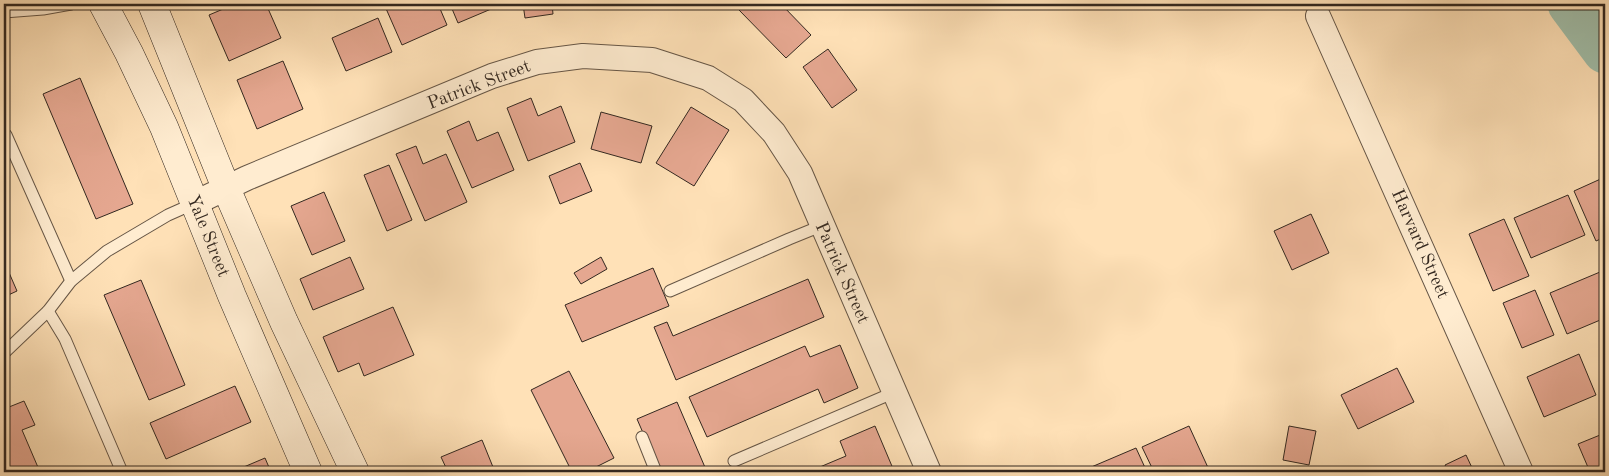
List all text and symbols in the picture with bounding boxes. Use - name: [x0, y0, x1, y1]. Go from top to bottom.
- street label: Patrick Street: [425, 57, 533, 113]
- street label: Harvard Street: [1388, 187, 1452, 301]
- street label: Yale Street: [183, 192, 233, 280]
- street label: Patrick Street: [812, 220, 872, 326]

